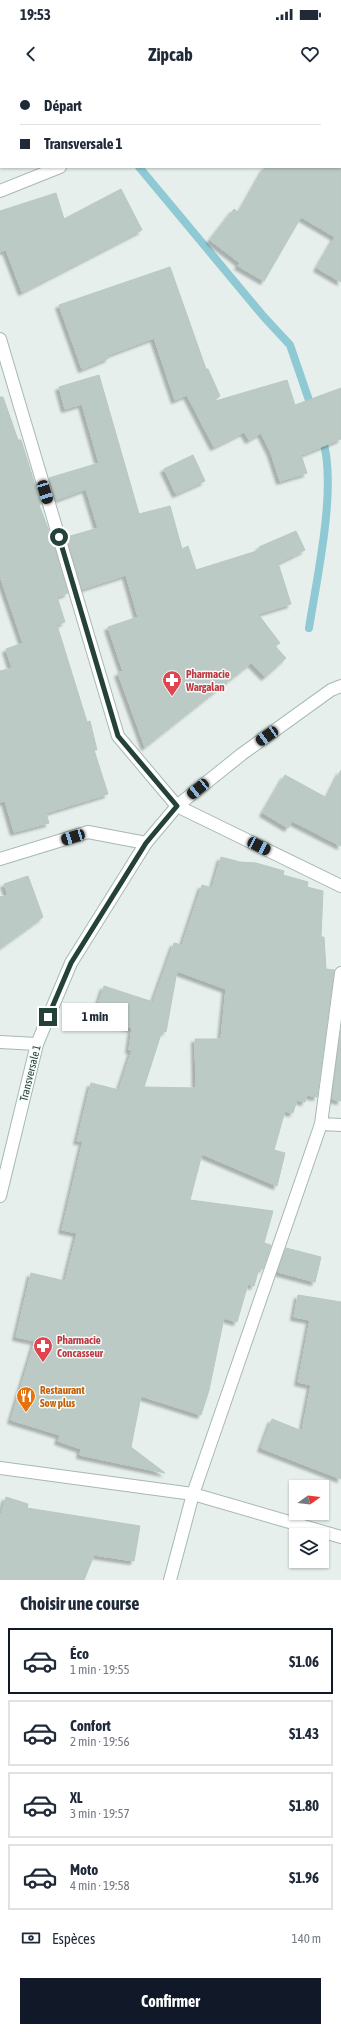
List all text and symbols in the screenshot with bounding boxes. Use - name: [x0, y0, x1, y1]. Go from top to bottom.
- text: 19:53: [20, 6, 51, 23]
- icon: back: [20, 43, 42, 65]
- icon: heart: [299, 43, 321, 65]
- text: Zipcab: [148, 44, 193, 65]
- text: Départ: [44, 97, 82, 114]
- text: Transversale 1: [44, 135, 123, 152]
- car: [36, 479, 54, 505]
- route start: [50, 528, 68, 546]
- place label: Pharmacie Wargalan: [185, 668, 230, 693]
- pharmacy icon: Pharmacie Wargalan: [161, 669, 183, 697]
- car: [254, 724, 280, 748]
- car: [185, 777, 211, 801]
- car: [60, 828, 86, 846]
- car: [246, 835, 272, 857]
- callout: 1 min: [62, 1003, 128, 1031]
- route end: [39, 1008, 57, 1026]
- text: 1 min: [82, 1009, 108, 1024]
- street label: Transversale 1: [17, 1044, 43, 1102]
- place label: Pharmacie Concasseur: [57, 1334, 104, 1359]
- pharmacy icon: Pharmacie Concasseur: [32, 1335, 54, 1363]
- place label: Restaurant Sow plus: [40, 1384, 85, 1409]
- restaurant icon: Restaurant Sow plus: [15, 1385, 37, 1413]
- north arrow: [289, 1480, 329, 1520]
- map controls: [289, 1480, 329, 1568]
- button: layers: [289, 1528, 329, 1568]
- text: Choisir une course: [20, 1593, 139, 1614]
- icon: car: [22, 1643, 58, 1679]
- text: Éco: [70, 1645, 89, 1662]
- text: $1.06: [289, 1653, 319, 1670]
- text: 1 min · 19:55: [70, 1662, 130, 1677]
- icon: car: [22, 1715, 58, 1751]
- text: Confort: [70, 1717, 111, 1734]
- text: $1.43: [289, 1725, 319, 1742]
- text: 2 min · 19:56: [70, 1734, 130, 1749]
- icon: car: [22, 1787, 58, 1823]
- text: XL: [70, 1789, 83, 1806]
- text: $1.80: [289, 1797, 319, 1814]
- text: 3 min · 19:57: [70, 1806, 130, 1821]
- icon: car: [22, 1859, 58, 1895]
- text: Moto: [70, 1861, 98, 1878]
- text: $1.96: [289, 1869, 319, 1886]
- text: 4 min · 19:58: [70, 1878, 130, 1893]
- icon: cash: [20, 1927, 42, 1949]
- text: Espèces: [52, 1930, 95, 1947]
- text: 140 m: [292, 1931, 321, 1946]
- button: Confirmer: [20, 1978, 321, 2024]

